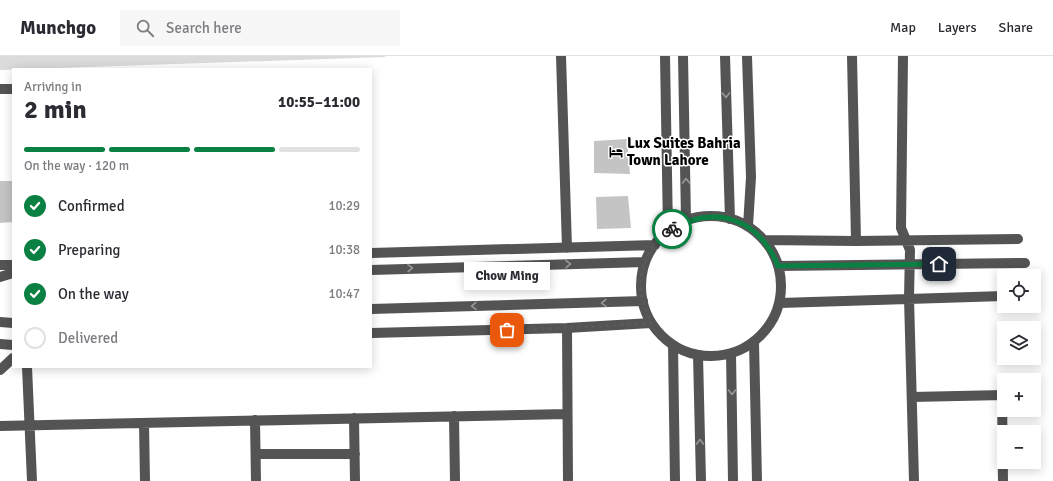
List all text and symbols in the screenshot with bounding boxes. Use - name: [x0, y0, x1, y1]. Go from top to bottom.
- search box: [120, 10, 400, 46]
- text: Munchgo: [20, 16, 96, 40]
- icon: search: [134, 17, 156, 39]
- text: Search here: [166, 19, 242, 37]
- text: Map: [890, 19, 916, 36]
- text: Layers: [938, 19, 977, 36]
- text: Share: [999, 19, 1033, 36]
- text: Arriving in: [24, 79, 82, 95]
- one-way arrow: [722, 92, 730, 98]
- text: 10:55–11:00: [278, 93, 360, 111]
- text: 2 min: [24, 94, 87, 126]
- place label: Lux Suites Bahria Town Lahore: [627, 134, 741, 169]
- hotel icon: Lux Suites Bahria Town Lahore: [608, 144, 624, 160]
- text: On the way · 120 m: [24, 158, 129, 174]
- one-way arrow: [681, 178, 690, 184]
- icon: check: [24, 195, 46, 217]
- text: Confirmed: [58, 197, 125, 215]
- text: 10:29: [328, 198, 360, 214]
- courier: [652, 209, 692, 249]
- icon: bike: [661, 218, 683, 240]
- icon: check: [24, 239, 46, 261]
- text: Preparing: [58, 241, 121, 259]
- text: 10:38: [328, 242, 360, 258]
- pin: [922, 247, 956, 281]
- icon: home: [928, 253, 950, 275]
- one-way arrow: [565, 260, 571, 268]
- callout: Chow Ming: [464, 262, 550, 290]
- one-way arrow: [407, 264, 413, 273]
- text: Chow Ming: [475, 268, 539, 284]
- map controls: [997, 269, 1041, 469]
- button: locate: [997, 269, 1041, 313]
- icon: check: [24, 283, 46, 305]
- text: On the way: [58, 285, 129, 303]
- text: 10:47: [328, 286, 360, 302]
- one-way arrow: [601, 299, 607, 307]
- one-way arrow: [471, 302, 477, 310]
- pin: [490, 313, 524, 347]
- icon: bag: [496, 319, 518, 341]
- button: layers: [997, 321, 1041, 365]
- text: Delivered: [58, 329, 118, 347]
- button: +: [997, 373, 1041, 417]
- one-way arrow: [728, 389, 736, 395]
- button: −: [997, 425, 1041, 469]
- one-way arrow: [696, 439, 704, 445]

